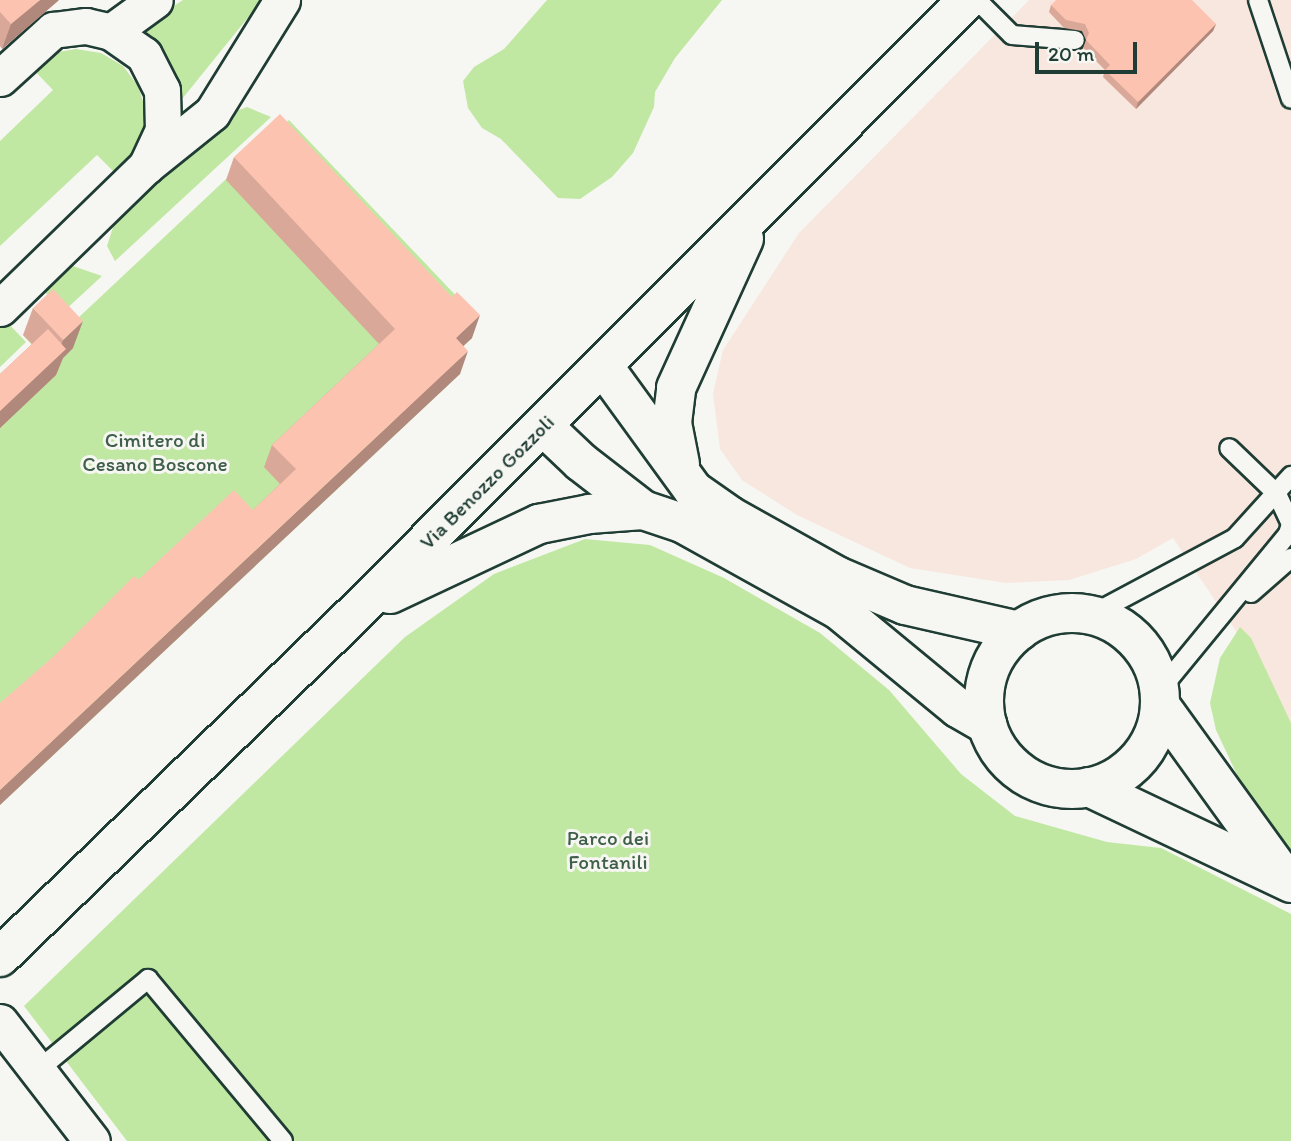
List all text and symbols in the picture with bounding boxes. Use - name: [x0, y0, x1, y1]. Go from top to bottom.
- scale bar: [1039, 28, 1140, 72]
- text: 20 m: [1048, 41, 1094, 66]
- street label: Via Benozzo Gozzoli: [414, 409, 560, 555]
- park label: Cimitero di Cesano Boscone: [82, 427, 228, 477]
- park label: Parco dei Fontanili: [567, 825, 649, 875]

